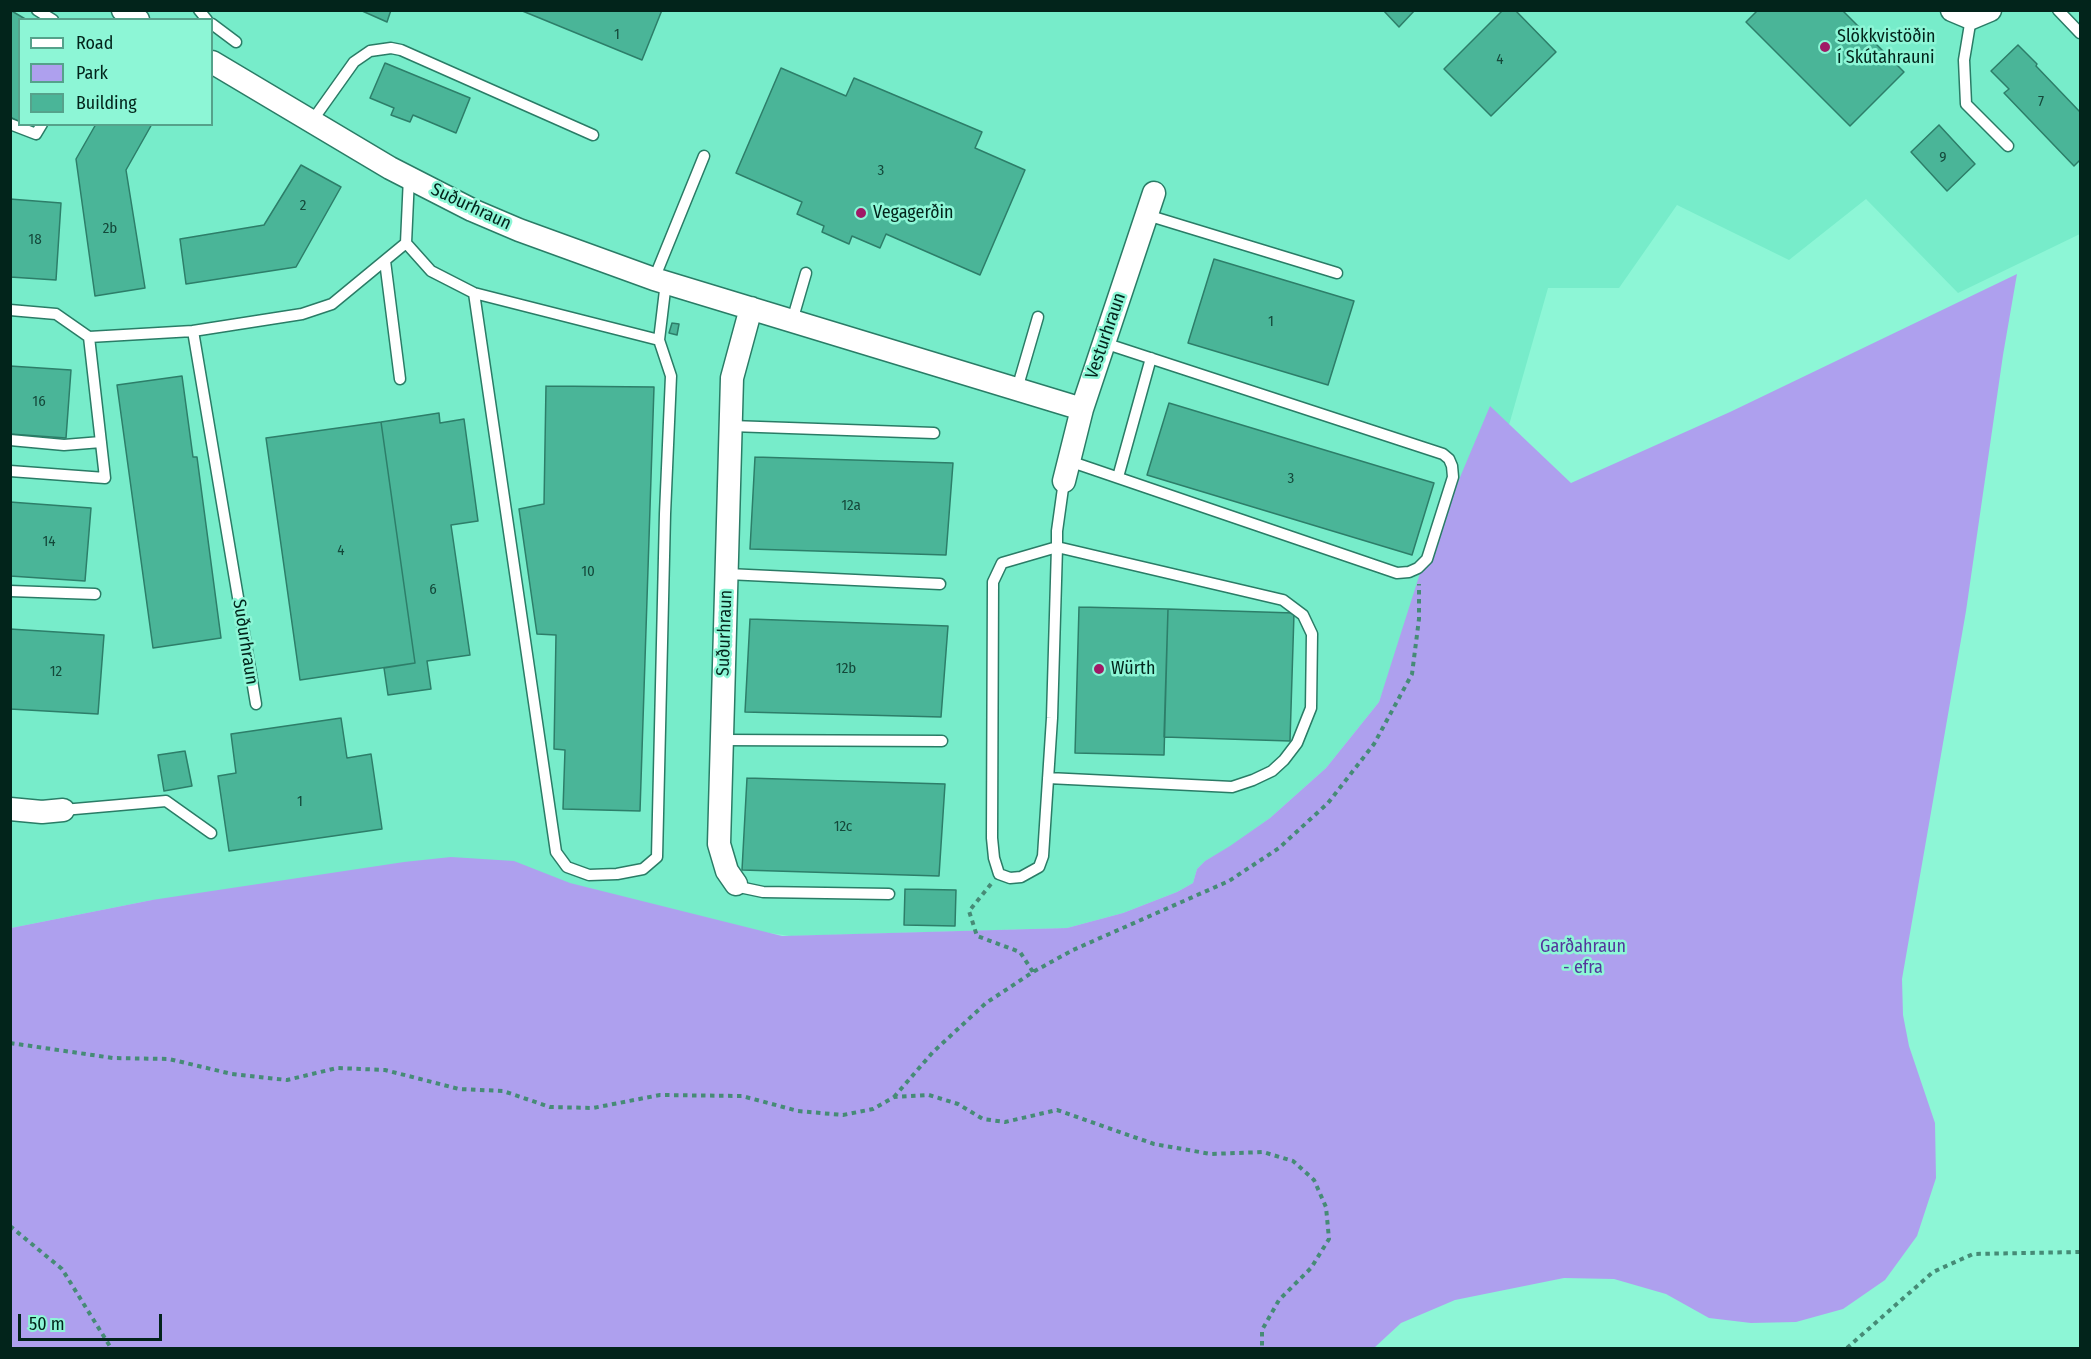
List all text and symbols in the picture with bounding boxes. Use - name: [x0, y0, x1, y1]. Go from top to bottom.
- legend: [18, 18, 213, 126]
- house number: 1: [614, 26, 620, 44]
- place label: Slökkvistöðin í Skútahrauni: [1837, 26, 1935, 68]
- text: Road: [76, 32, 113, 54]
- marker: Slökkvistöðin í Skútahrauni: [1818, 40, 1832, 54]
- house number: 4: [1496, 51, 1504, 69]
- text: Park: [76, 62, 108, 84]
- text: Building: [76, 92, 137, 114]
- house number: 7: [2038, 93, 2044, 111]
- house number: 9: [1939, 149, 1947, 167]
- house number: 3: [878, 162, 884, 180]
- street label: Suðurhraun: [427, 179, 515, 235]
- house number: 2: [300, 197, 306, 215]
- place label: Vegagerðin: [873, 202, 954, 224]
- marker: Vegagerðin: [854, 206, 868, 220]
- house number: 2b: [103, 220, 117, 238]
- house number: 18: [28, 231, 42, 249]
- street label: Vesturhraun: [1081, 290, 1131, 382]
- house number: 1: [1268, 313, 1274, 331]
- house number: 16: [32, 393, 46, 411]
- house number: 3: [1288, 470, 1294, 488]
- house number: 12a: [841, 497, 861, 515]
- house number: 14: [42, 533, 56, 551]
- house number: 4: [337, 542, 345, 560]
- house number: 10: [581, 563, 595, 581]
- house number: 6: [429, 581, 437, 599]
- street label: Suðurhraun: [713, 590, 737, 676]
- street label: Suðurhraun: [228, 598, 262, 686]
- place label: Würth: [1111, 658, 1155, 680]
- house number: 12b: [836, 660, 856, 678]
- marker: Würth: [1092, 662, 1106, 676]
- house number: 12: [50, 663, 62, 681]
- house number: 1: [297, 793, 303, 811]
- house number: 12c: [834, 818, 852, 836]
- park label: Garðahraun - efra: [1540, 936, 1626, 978]
- scale bar: [21, 1302, 165, 1340]
- text: 50 m: [29, 1313, 65, 1335]

